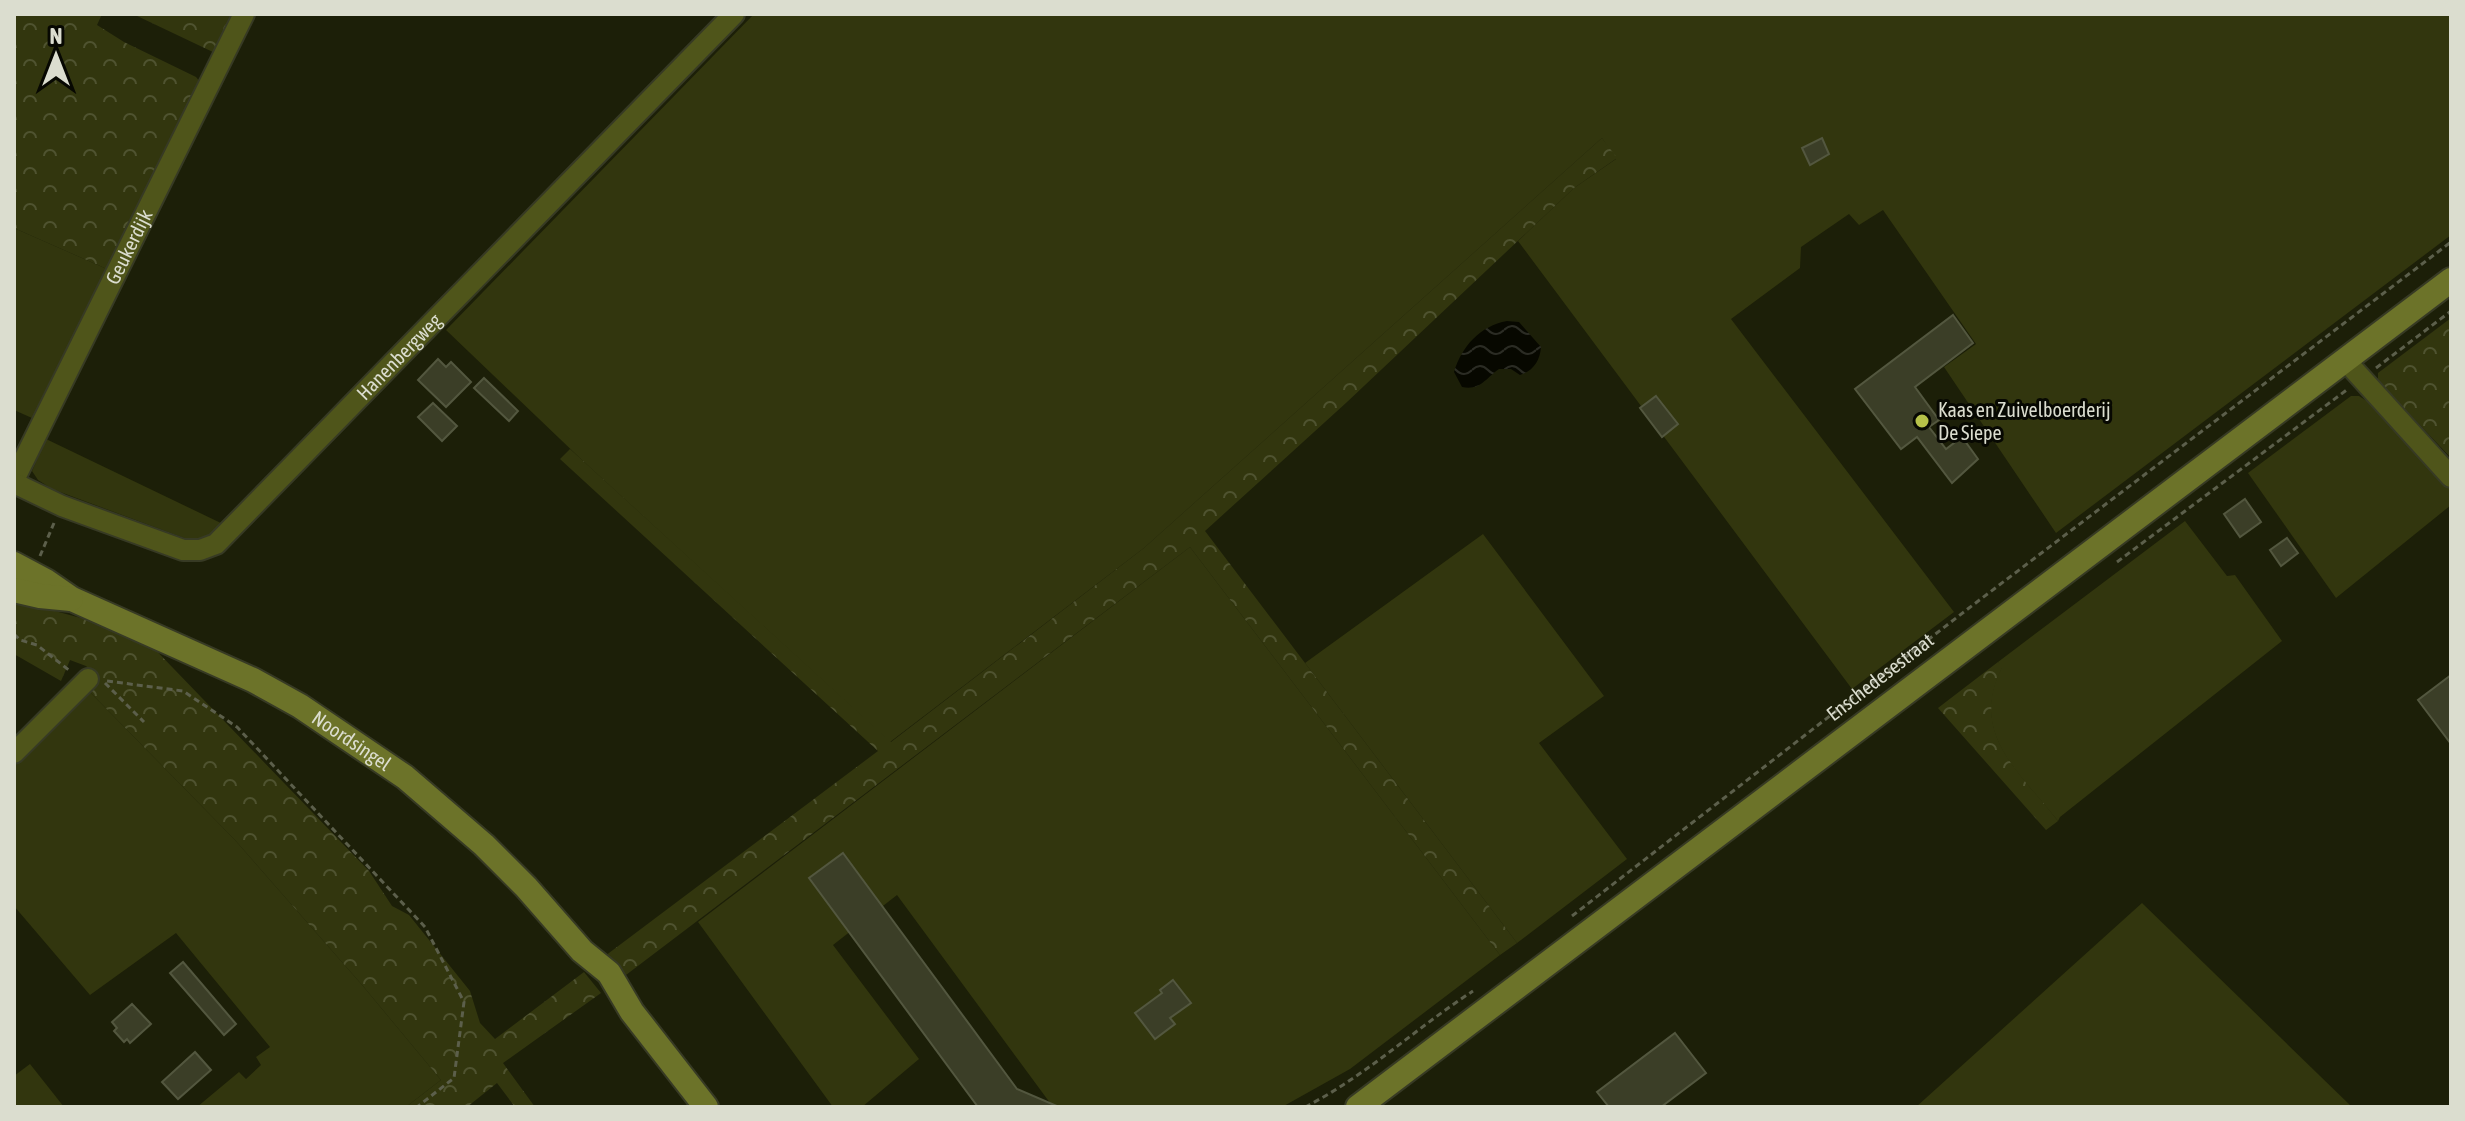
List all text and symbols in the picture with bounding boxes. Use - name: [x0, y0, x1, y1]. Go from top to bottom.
- north arrow: [16, 16, 96, 96]
- text: N: [50, 23, 62, 49]
- street label: Geukerdijk: [101, 205, 157, 288]
- street label: Hanenbergweg: [352, 308, 446, 404]
- place label: Kaas en Zuivelboerderij De Siepe: [1938, 398, 2111, 444]
- marker: Kaas en Zuivelboerderij De Siepe: [1913, 412, 1931, 430]
- street label: Enschedesestraat: [1822, 628, 1938, 725]
- street label: Noordsingel: [308, 706, 396, 776]

